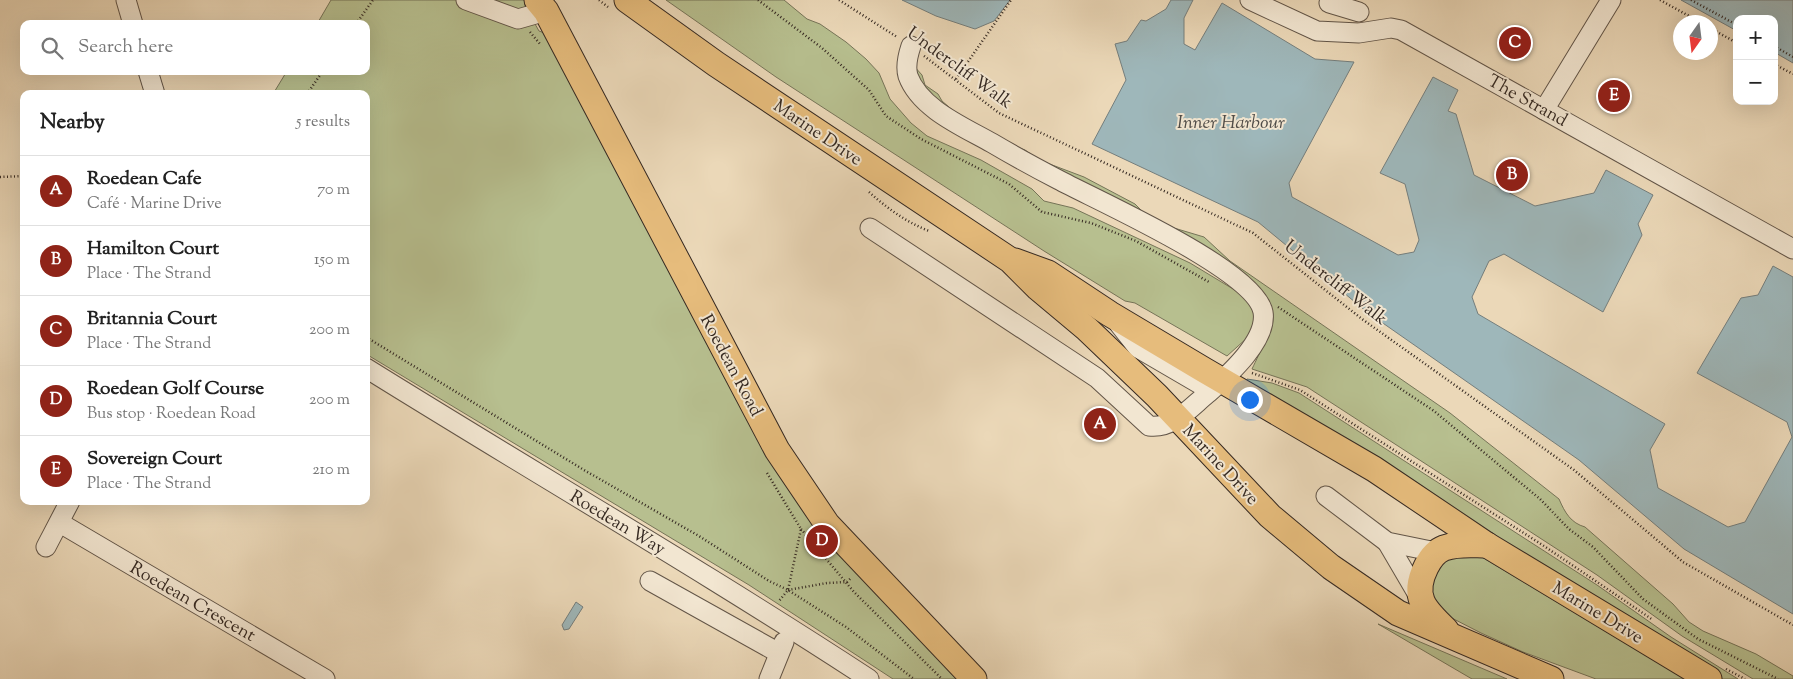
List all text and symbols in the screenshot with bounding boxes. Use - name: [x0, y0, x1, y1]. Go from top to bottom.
- north arrow: [1673, 15, 1718, 60]
- map controls: [1733, 15, 1778, 105]
- button: +: [1733, 15, 1778, 60]
- search box: [20, 20, 370, 75]
- street label: Undercliff Walk: [900, 21, 1017, 116]
- pin: C: [1499, 24, 1531, 62]
- icon: search: [38, 34, 66, 62]
- text: Search here: [78, 34, 173, 61]
- button: −: [1733, 60, 1778, 105]
- street label: The Strand: [1482, 69, 1572, 134]
- pin: E: [1598, 77, 1630, 115]
- street label: Marine Drive: [767, 94, 867, 173]
- text: Nearby: [40, 108, 105, 138]
- water label: Inner Harbour: [1177, 110, 1285, 137]
- text: 5 results: [296, 111, 350, 134]
- pin: B: [1496, 156, 1528, 194]
- text: Roedean Cafe: [87, 166, 202, 193]
- text: A: [50, 179, 63, 202]
- text: 70 m: [317, 179, 350, 202]
- text: Café · Marine Drive: [87, 193, 222, 216]
- street label: Undercliff Walk: [1277, 235, 1392, 333]
- text: Hamilton Court: [87, 236, 219, 263]
- text: B: [51, 249, 61, 272]
- text: 150 m: [314, 249, 350, 272]
- text: Place · The Strand: [87, 263, 211, 286]
- text: Britannia Court: [87, 306, 217, 333]
- street label: Roedean Road: [692, 310, 768, 422]
- text: C: [50, 319, 62, 342]
- text: 200 m: [309, 319, 350, 342]
- text: Place · The Strand: [87, 333, 211, 356]
- text: Roedean Golf Course: [87, 376, 264, 403]
- your location: [1237, 387, 1263, 413]
- text: D: [50, 389, 62, 412]
- text: 200 m: [309, 389, 350, 412]
- text: Bus stop · Roedean Road: [87, 403, 256, 426]
- pin: A: [1084, 405, 1116, 443]
- street label: Marine Drive: [1175, 419, 1264, 512]
- text: Sovereign Court: [87, 446, 222, 473]
- text: E: [51, 459, 61, 482]
- text: 210 m: [312, 459, 350, 482]
- text: Place · The Strand: [87, 473, 211, 496]
- street label: Roedean Way: [564, 485, 670, 563]
- pin: D: [806, 522, 838, 560]
- street label: Roedean Crescent: [124, 556, 260, 649]
- street label: Marine Drive: [1546, 576, 1648, 651]

